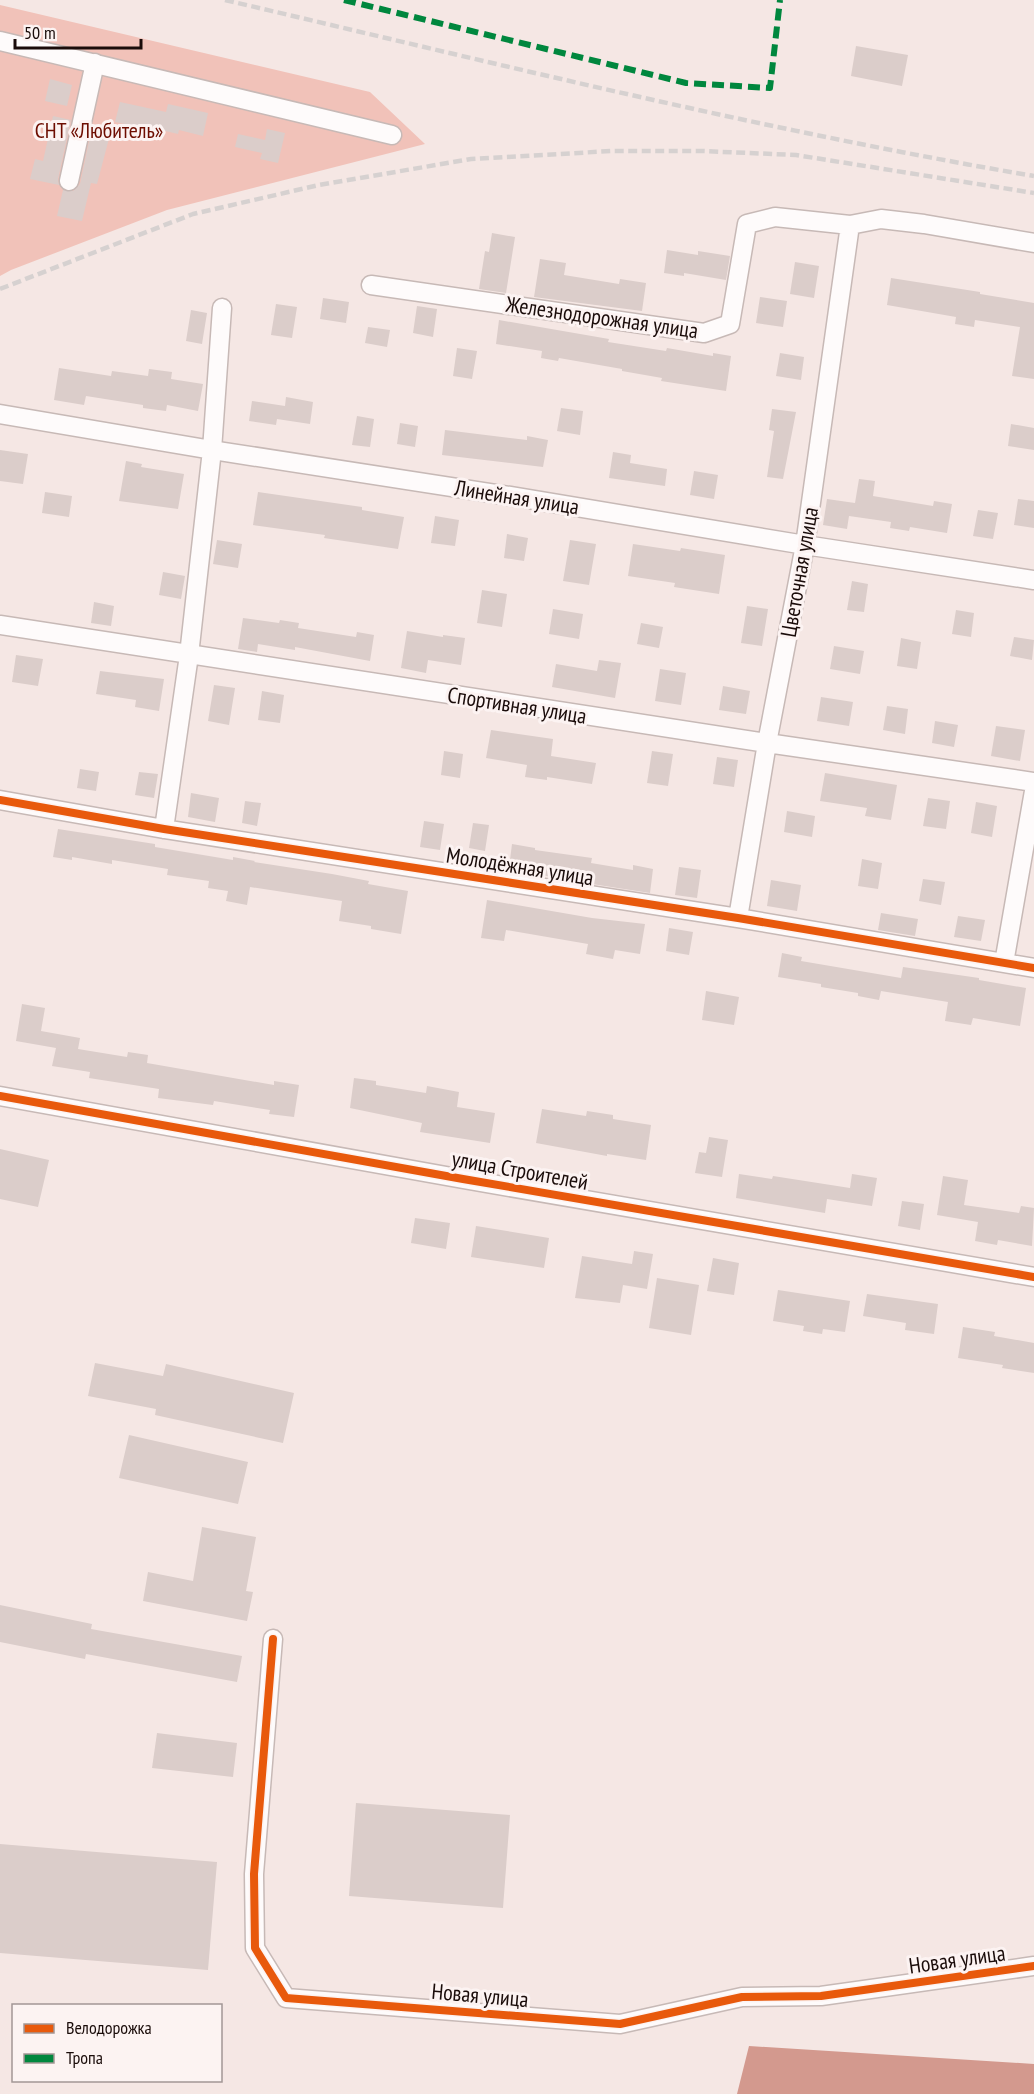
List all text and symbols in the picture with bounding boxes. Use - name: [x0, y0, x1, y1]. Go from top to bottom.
- scale bar: [15, 12, 141, 50]
- text: 50 m: [24, 21, 56, 44]
- park label: СНТ «Любитель»: [35, 116, 163, 144]
- street label: Железнодорожная улица: [503, 290, 700, 344]
- street label: Линейная улица: [452, 473, 581, 521]
- street label: Цветочная улица: [774, 505, 824, 639]
- street label: Спортивная улица: [445, 680, 589, 730]
- street label: Молодёжная улица: [444, 841, 596, 891]
- street label: улица Строителей: [450, 1144, 590, 1196]
- street label: Новая улица: [907, 1938, 1007, 1980]
- street label: Новая улица: [430, 1977, 530, 2013]
- legend: [12, 2004, 222, 2082]
- text: Велодорожка: [66, 2016, 152, 2039]
- text: Тропа: [66, 2046, 103, 2069]

